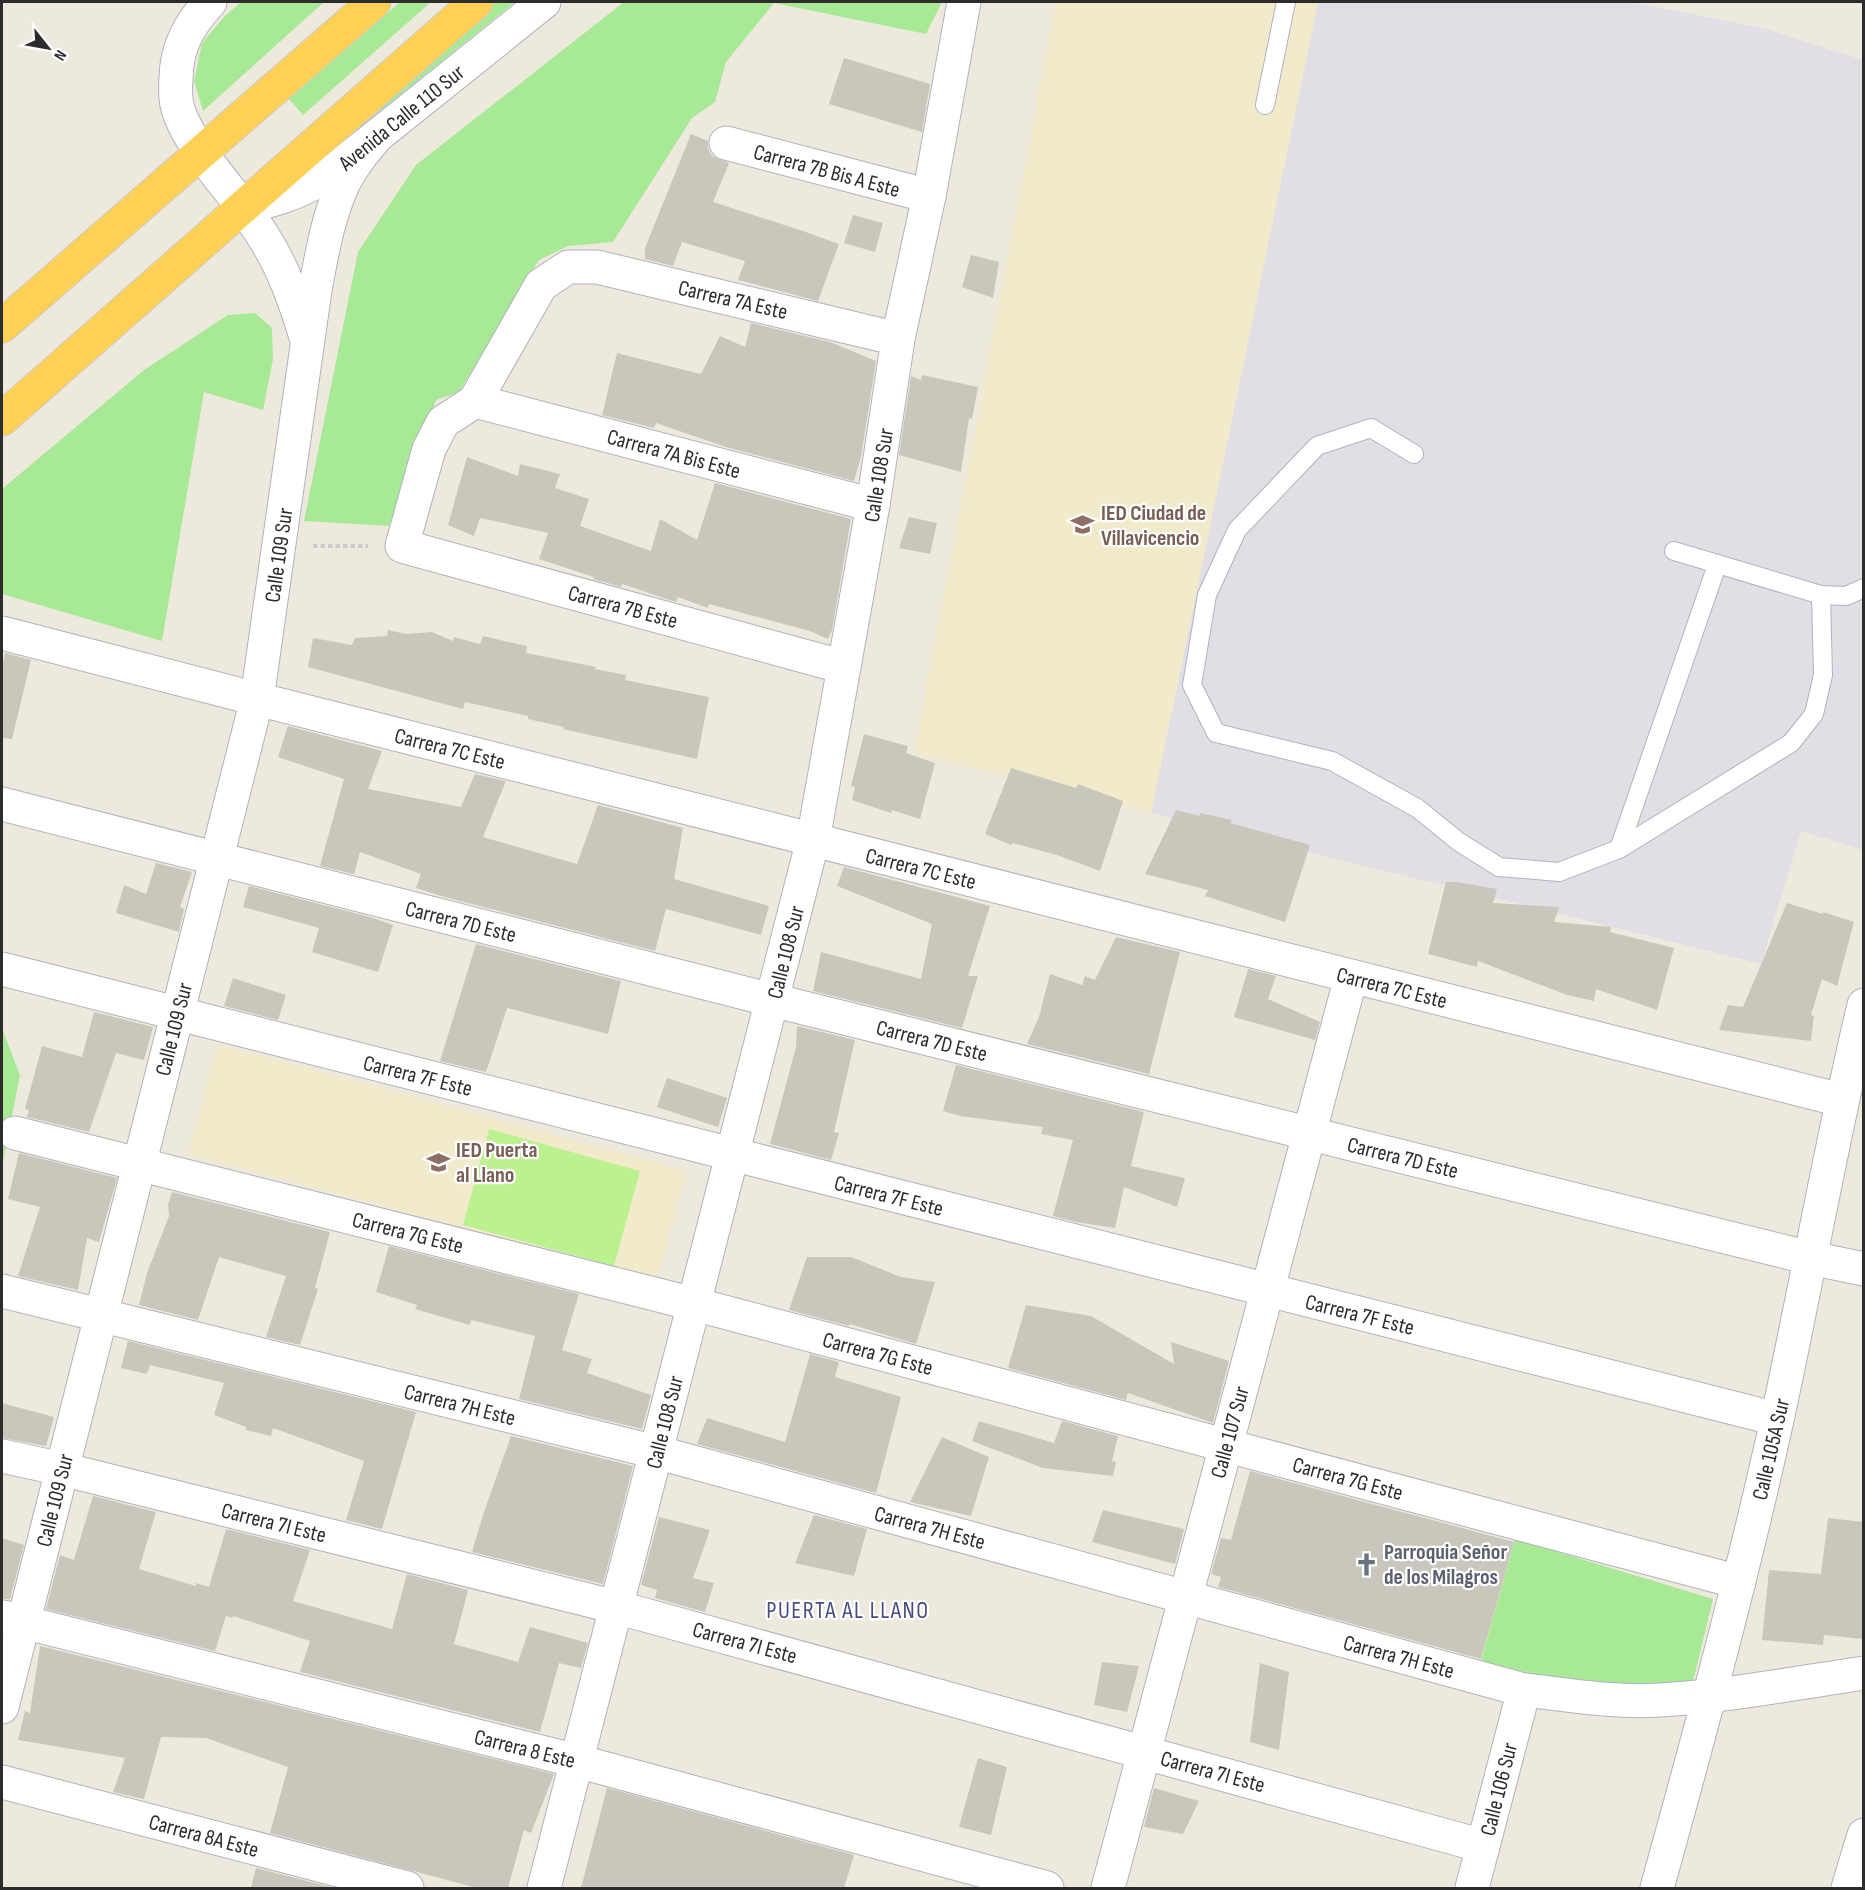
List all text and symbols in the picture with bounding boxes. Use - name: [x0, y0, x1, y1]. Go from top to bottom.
- north arrow: [18, 18, 78, 78]
- text: N: [49, 46, 70, 64]
- street label: Avenida Calle 110 Sur: [333, 59, 470, 178]
- street label: Carrera 7B Bis A Este: [750, 139, 903, 204]
- street label: Carrera 7A Este: [675, 275, 790, 326]
- street label: Carrera 7A Bis Este: [604, 424, 743, 485]
- street label: Calle 108 Sur: [859, 426, 900, 524]
- place label: IED Ciudad de Villavicencio: [1101, 500, 1206, 552]
- street label: Calle 109 Sur: [260, 506, 299, 604]
- school or university icon: IED Ciudad de Villavicencio: [1070, 512, 1096, 538]
- street label: Carrera 7B Este: [565, 580, 680, 635]
- street label: Carrera 7C Este: [392, 723, 508, 776]
- street label: Carrera 7C Este: [863, 843, 979, 896]
- street label: Carrera 7D Este: [402, 896, 519, 949]
- street label: Calle 108 Sur: [762, 903, 811, 1002]
- street label: Carrera 7C Este: [1334, 962, 1450, 1015]
- street label: Calle 109 Sur: [150, 980, 199, 1079]
- street label: Carrera 7D Este: [873, 1015, 990, 1068]
- street label: Carrera 7F Este: [360, 1050, 475, 1103]
- street label: Carrera 7D Este: [1344, 1132, 1461, 1185]
- place label: IED Puerta al Llano: [456, 1137, 538, 1189]
- school or university icon: IED Puerta al Llano: [425, 1149, 451, 1175]
- street label: Carrera 7F Este: [831, 1170, 946, 1223]
- street label: Carrera 7G Este: [349, 1207, 466, 1260]
- street label: Carrera 7F Este: [1302, 1289, 1417, 1342]
- street label: Carrera 7G Este: [819, 1327, 936, 1382]
- street label: Calle 108 Sur: [641, 1373, 690, 1472]
- street label: Carrera 7H Este: [401, 1379, 518, 1432]
- street label: Calle 107 Sur: [1205, 1384, 1256, 1481]
- street label: Calle 105A Sur: [1747, 1396, 1796, 1503]
- street label: Calle 109 Sur: [31, 1451, 80, 1550]
- street label: Carrera 7G Este: [1289, 1452, 1406, 1507]
- street label: Carrera 7I Este: [218, 1497, 329, 1550]
- street label: Carrera 7H Este: [871, 1501, 988, 1556]
- place label: Parroquia Señor de los Milagros: [1384, 1539, 1507, 1591]
- church icon: Parroquia Señor de los Milagros: [1353, 1551, 1379, 1577]
- district label: PUERTA AL LLANO: [766, 1596, 930, 1625]
- street label: Carrera 7I Este: [689, 1617, 800, 1670]
- street label: Carrera 7H Este: [1340, 1630, 1457, 1685]
- street label: Carrera 8 Este: [471, 1724, 578, 1775]
- street label: Calle 106 Sur: [1475, 1740, 1524, 1839]
- street label: Carrera 7I Este: [1157, 1746, 1268, 1799]
- street label: Carrera 8A Este: [146, 1809, 262, 1864]

